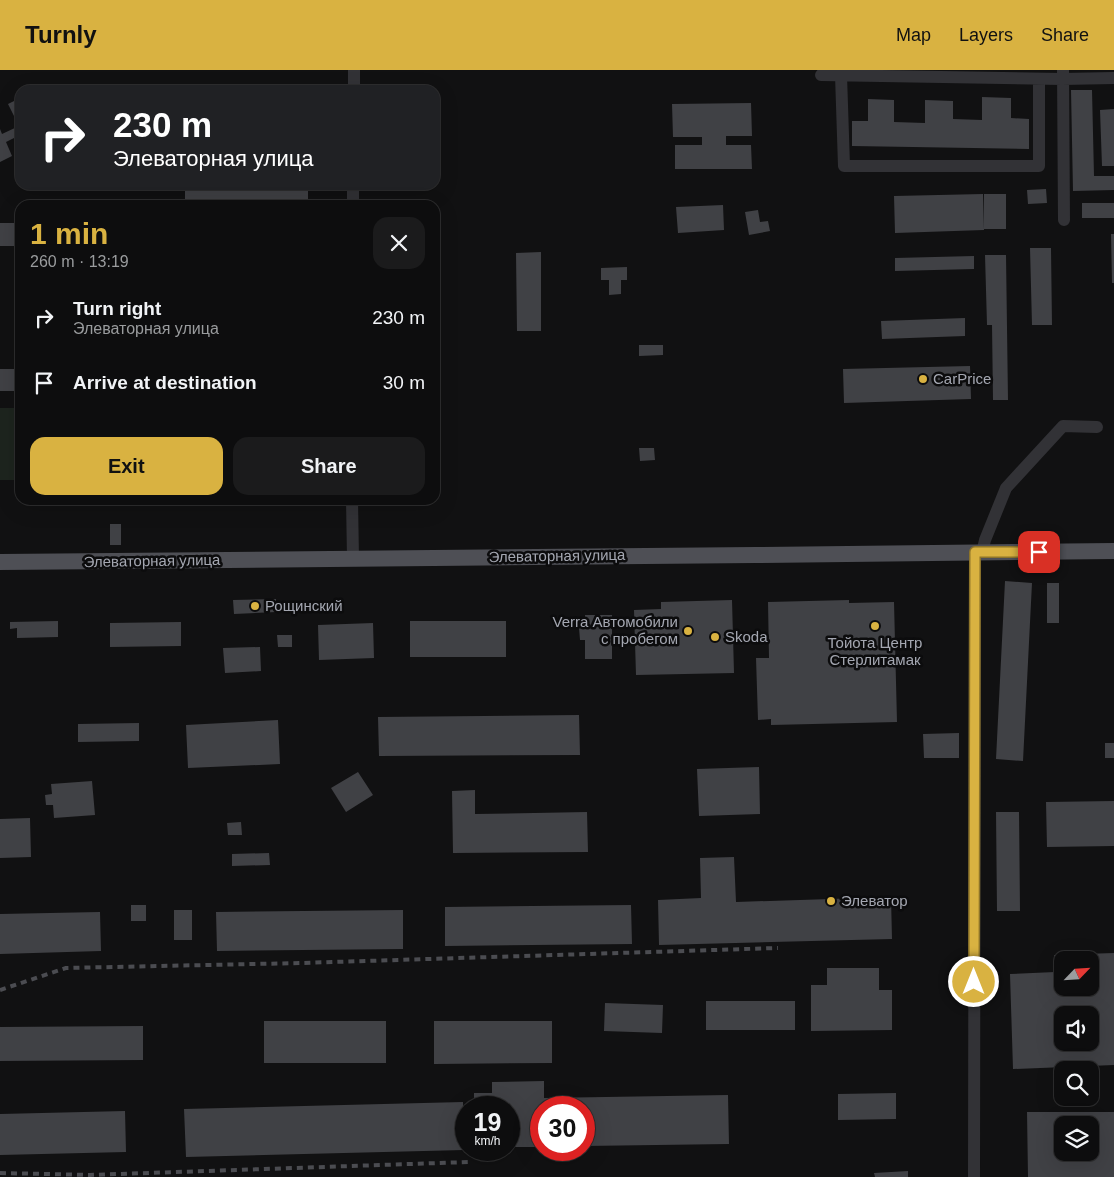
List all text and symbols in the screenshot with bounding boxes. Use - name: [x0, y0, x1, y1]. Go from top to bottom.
- text: Turnly: [25, 21, 97, 48]
- text: Map: [896, 25, 931, 45]
- text: Layers: [959, 25, 1013, 45]
- text: Share: [1041, 25, 1089, 45]
- icon: right: [30, 105, 95, 170]
- text: 230 m: [113, 105, 212, 144]
- text: Элеваторная улица: [113, 146, 314, 171]
- text: 1 min: [30, 217, 108, 250]
- button: close: [373, 217, 425, 269]
- text: 260 m · 13:19: [30, 253, 129, 270]
- text: Turn right: [73, 298, 161, 319]
- icon: right: [30, 304, 58, 332]
- text: 230 m: [372, 307, 425, 328]
- text: Элеваторная улица: [73, 320, 219, 337]
- icon: arrive: [30, 369, 58, 397]
- place label: CarPrice: [933, 370, 991, 387]
- text: Arrive at destination: [73, 372, 257, 393]
- text: 30 m: [383, 372, 425, 393]
- marker: CarPrice: [917, 373, 929, 385]
- button: Exit: [30, 437, 223, 495]
- button: Share: [233, 437, 425, 495]
- pin: [1018, 531, 1060, 573]
- icon: arrive: [1025, 538, 1053, 566]
- street label: Элеваторная улица: [488, 546, 626, 565]
- street label: Элеваторная улица: [83, 551, 221, 570]
- place label: Рощинский: [265, 597, 343, 614]
- marker: Рощинский: [249, 600, 261, 612]
- place label: Verra Автомобили с пробегом: [553, 613, 678, 647]
- marker: Тойота Центр Стерлитамак: [869, 620, 881, 632]
- marker: Verra Автомобили с пробегом: [682, 625, 694, 637]
- place label: Skoda: [725, 628, 768, 645]
- marker: Skoda: [709, 631, 721, 643]
- place label: Тойота Центр Стерлитамак: [828, 634, 922, 668]
- place label: Элеватор: [841, 892, 908, 909]
- marker: Элеватор: [825, 895, 837, 907]
- north arrow: [1054, 951, 1099, 996]
- map controls: [1054, 951, 1099, 1161]
- position arrow: [947, 955, 999, 1007]
- button: sound: [1054, 1006, 1099, 1051]
- button: search: [1054, 1061, 1099, 1106]
- speed limit sign: 30: [530, 1096, 595, 1161]
- text: 19: [474, 1108, 501, 1136]
- button: layers: [1054, 1116, 1099, 1161]
- text: km/h: [474, 1134, 501, 1148]

